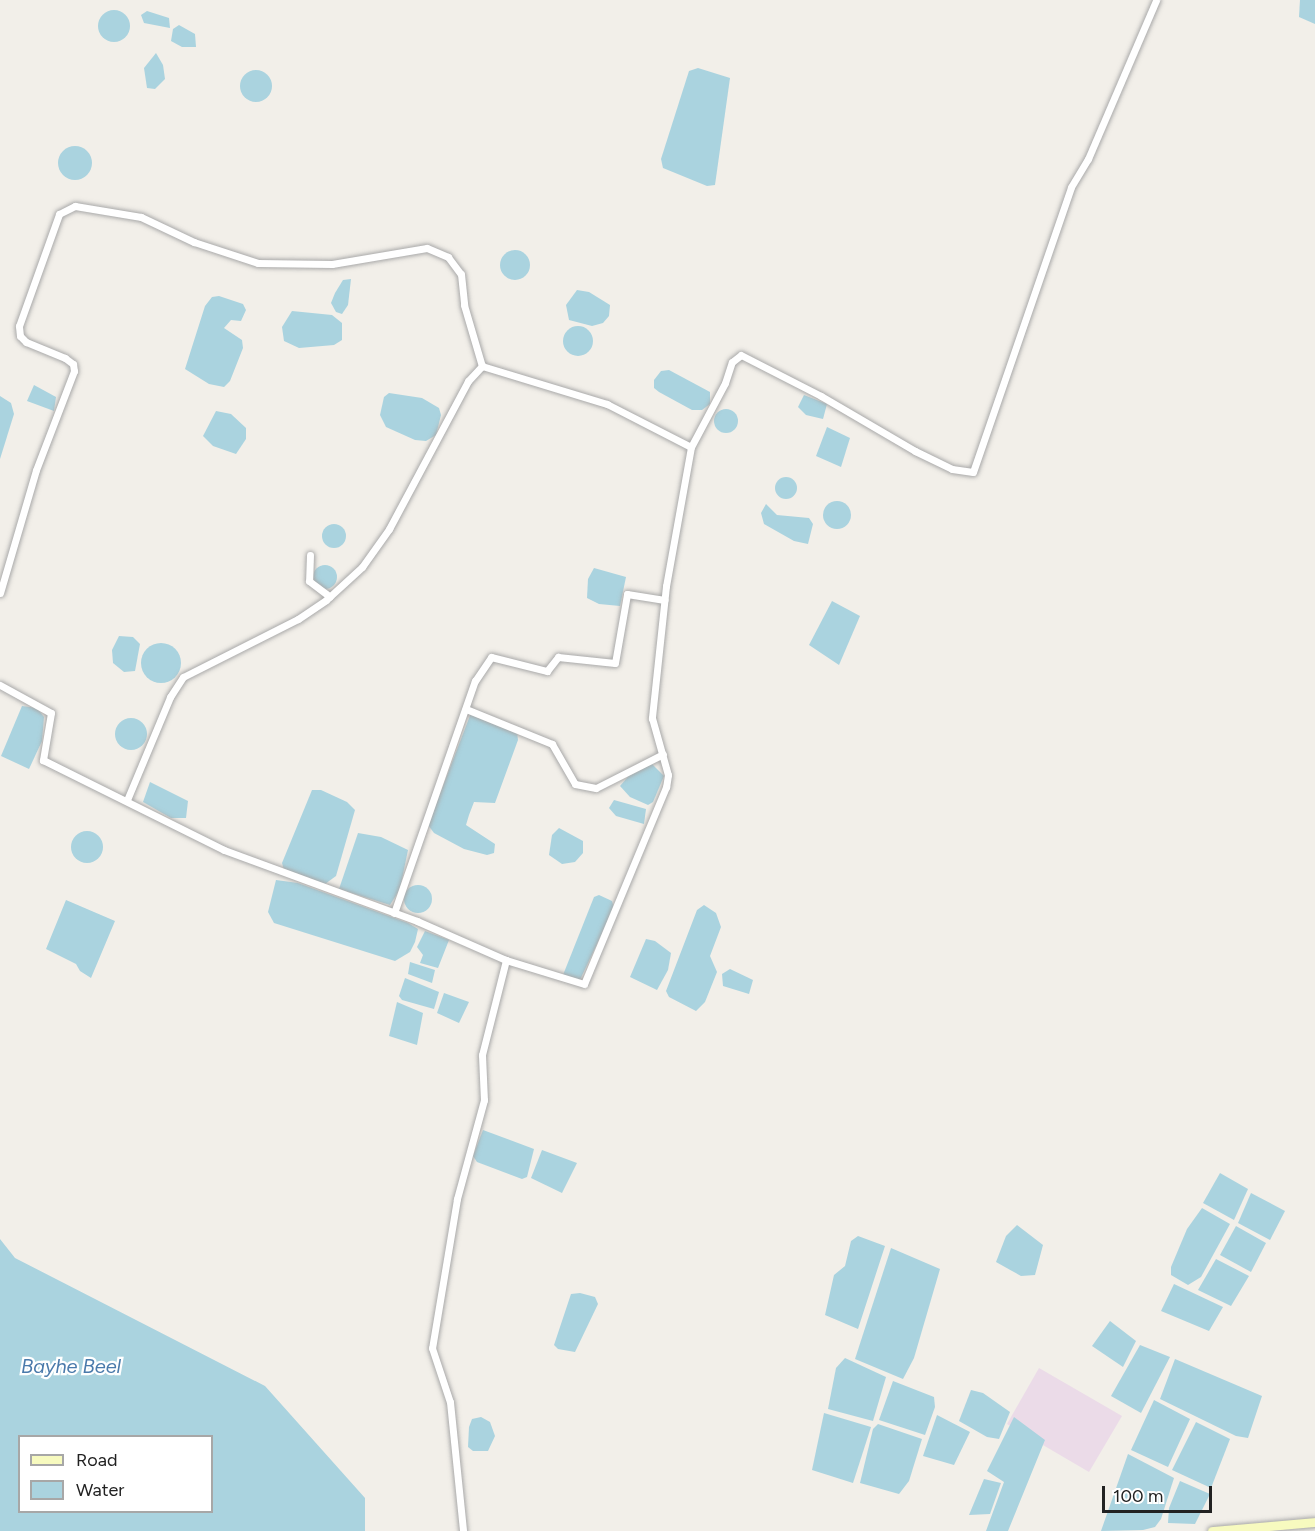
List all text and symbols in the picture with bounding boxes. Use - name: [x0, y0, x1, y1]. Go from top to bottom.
- water label: Bayhe Beel: [21, 1354, 121, 1378]
- legend: [18, 1435, 213, 1513]
- text: Road: [76, 1449, 117, 1471]
- scale bar: [1105, 1474, 1214, 1512]
- text: Water: [76, 1479, 124, 1501]
- text: 100 m: [1113, 1485, 1163, 1507]

